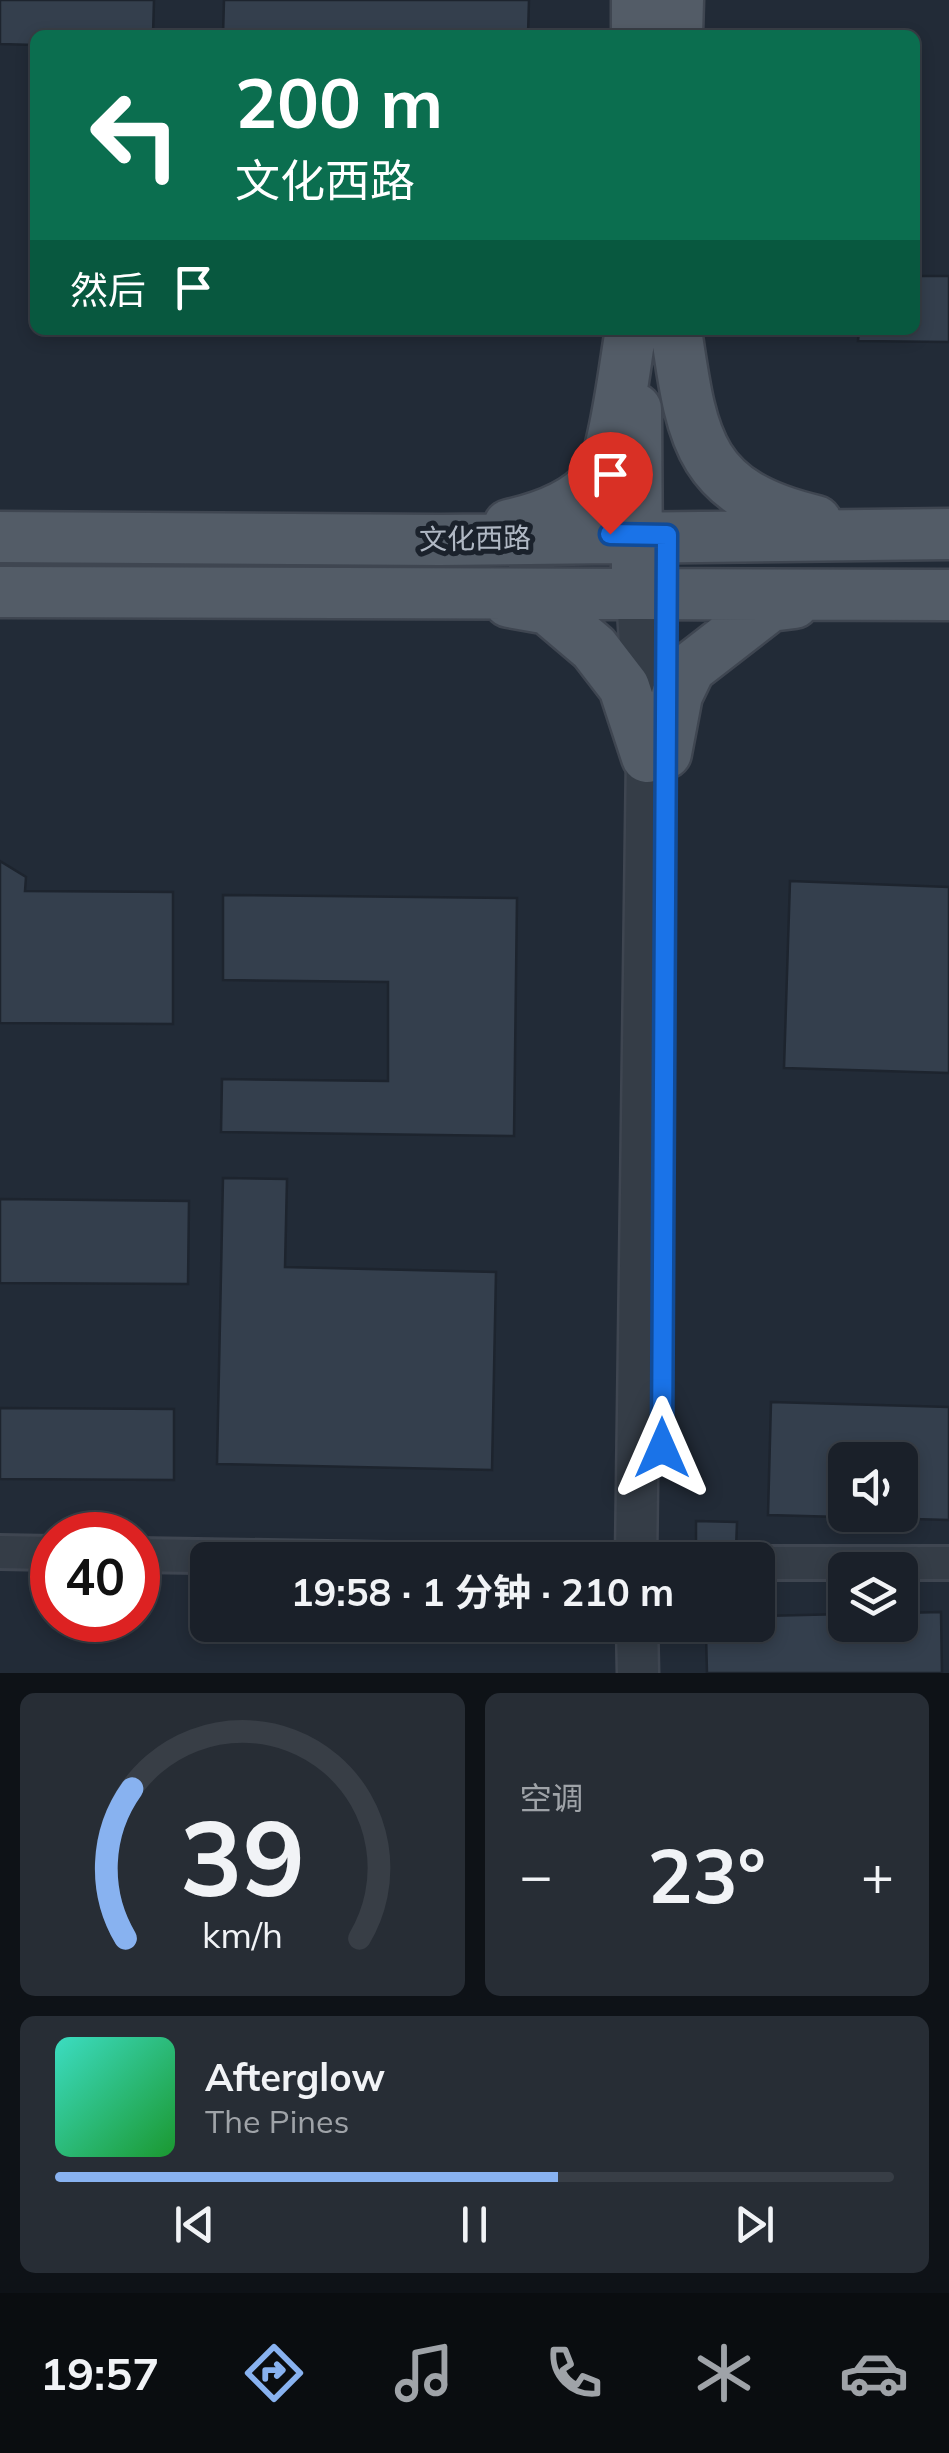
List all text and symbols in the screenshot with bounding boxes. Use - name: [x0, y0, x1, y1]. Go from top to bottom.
- text: 200 m: [235, 58, 443, 146]
- icon: left: [70, 70, 200, 200]
- text: 文化西路: [235, 152, 415, 208]
- icon: arrive: [166, 260, 221, 315]
- text: 然后: [70, 266, 146, 314]
- pin: [568, 432, 653, 535]
- icon: arrive: [583, 447, 638, 502]
- street label: 文化西路: [419, 520, 531, 556]
- position arrow: [610, 1396, 714, 1500]
- map controls: [828, 1442, 918, 1642]
- button: sound: [828, 1442, 918, 1532]
- speed limit sign: 40: [30, 1512, 160, 1642]
- button: layers: [828, 1552, 918, 1642]
- text: 19:58 · 1 分钟 · 210 m: [291, 1568, 674, 1616]
- text: 空调: [520, 1778, 584, 1818]
- text: 39: [180, 1791, 305, 1922]
- text: 23°: [648, 1828, 766, 1922]
- text: −: [520, 1840, 553, 1909]
- text: +: [861, 1840, 894, 1909]
- text: km/h: [202, 1912, 283, 1957]
- text: Afterglow: [205, 2053, 385, 2101]
- text: The Pines: [205, 2101, 349, 2141]
- icon: previous: [167, 2197, 222, 2252]
- icon: pause: [447, 2197, 502, 2252]
- icon: next: [727, 2197, 782, 2252]
- icon: directions: [239, 2338, 309, 2408]
- icon: music: [389, 2338, 459, 2408]
- icon: phone: [539, 2338, 609, 2408]
- icon: climate: [689, 2338, 759, 2408]
- icon: car: [839, 2338, 909, 2408]
- text: 19:57: [40, 2345, 159, 2401]

